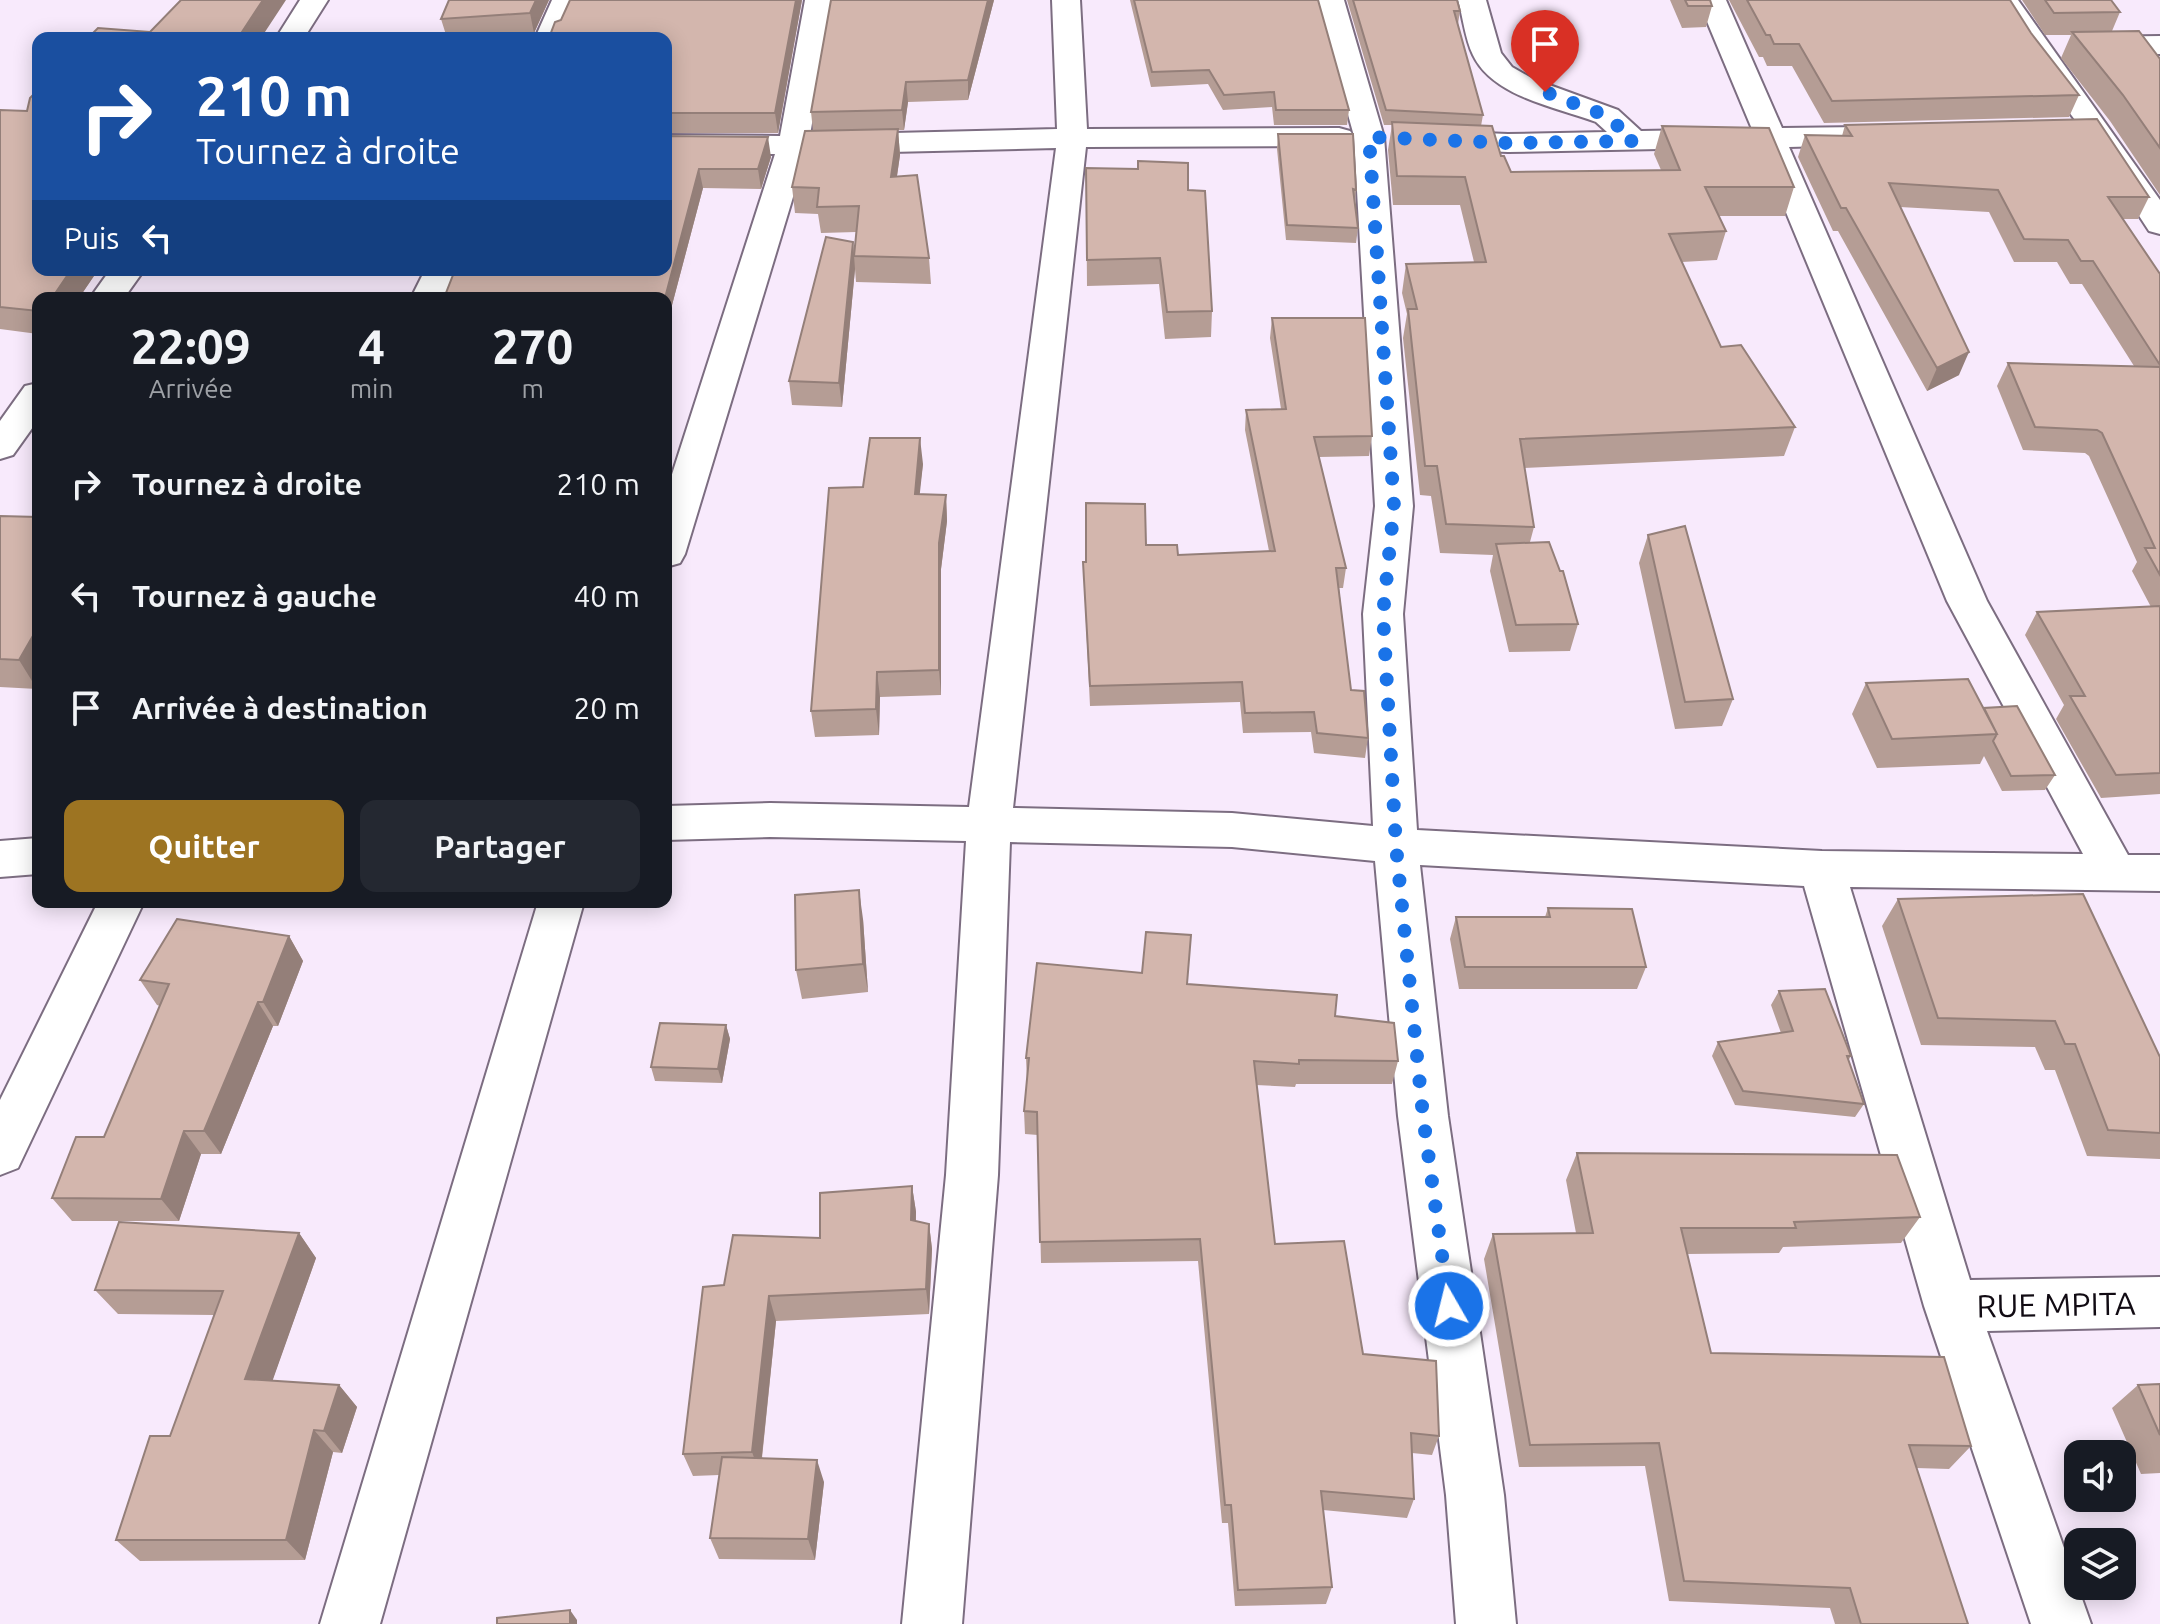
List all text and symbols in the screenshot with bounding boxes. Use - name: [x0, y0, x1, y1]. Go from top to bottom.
- pin: [1511, 10, 1579, 92]
- icon: arrive: [1523, 22, 1567, 66]
- icon: right: [64, 64, 168, 168]
- text: 210 m: [196, 64, 352, 127]
- text: Tournez à droite: [196, 130, 460, 171]
- icon: left: [135, 216, 179, 260]
- text: Puis: [64, 221, 119, 255]
- text: 22:09: [131, 319, 251, 373]
- text: 4: [358, 319, 385, 373]
- text: 270: [492, 319, 573, 373]
- text: Arrivée: [149, 374, 233, 403]
- text: min: [350, 374, 393, 403]
- text: m: [521, 374, 544, 403]
- icon: right: [64, 462, 108, 506]
- text: Tournez à droite: [132, 467, 362, 501]
- text: 210 m: [556, 467, 640, 501]
- icon: left: [64, 574, 108, 618]
- text: Tournez à gauche: [132, 579, 377, 613]
- text: 40 m: [573, 579, 640, 613]
- icon: arrive: [64, 686, 108, 730]
- text: Arrivée à destination: [132, 691, 428, 725]
- text: 20 m: [573, 691, 640, 725]
- button: Quitter: [64, 800, 344, 892]
- button: Partager: [360, 800, 640, 892]
- position arrow: [1407, 1264, 1491, 1348]
- street label: RUE MPITA: [1976, 1285, 2136, 1323]
- map controls: [2064, 1440, 2136, 1600]
- button: sound: [2064, 1440, 2136, 1512]
- button: layers: [2064, 1528, 2136, 1600]

